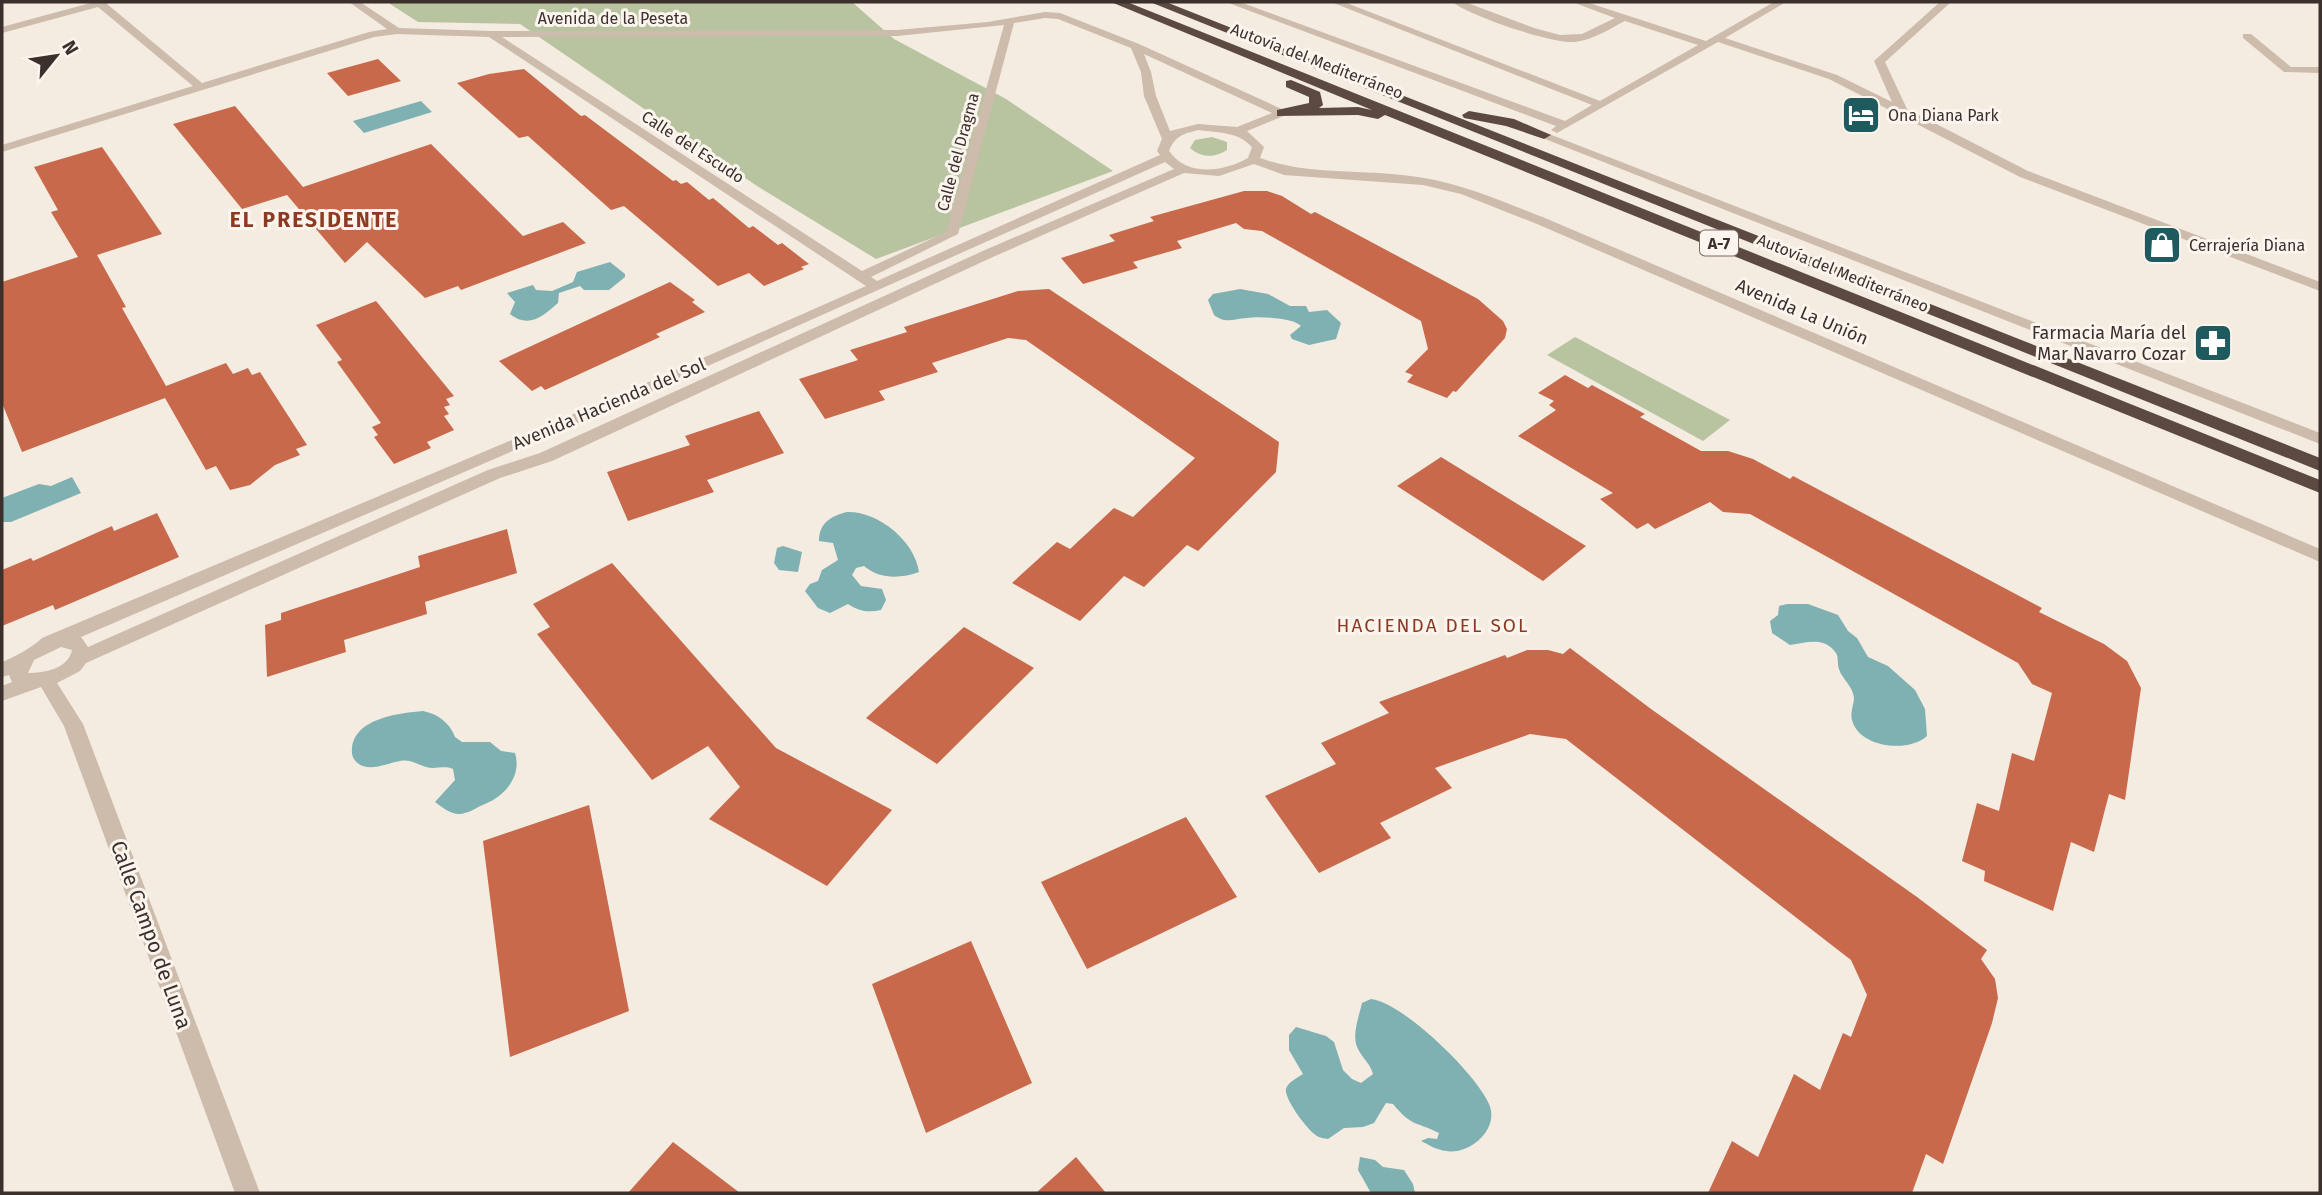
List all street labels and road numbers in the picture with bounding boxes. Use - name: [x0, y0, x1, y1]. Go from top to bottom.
- street label: Avenida de la Peseta: [538, 9, 688, 28]
- street label: Autovía del Mediterráneo: [1228, 19, 1406, 103]
- street label: Calle del Dragma: [933, 91, 983, 213]
- street label: Calle del Escudo: [638, 107, 748, 187]
- road number: A-7: [1700, 230, 1738, 256]
- street label: Autovía del Mediterráneo: [1754, 230, 1932, 316]
- street label: Avenida La Unión: [1732, 274, 1872, 350]
- street label: Avenida Hacienda del Sol: [509, 353, 709, 455]
- street label: Calle Campo de Luna: [105, 837, 197, 1033]

